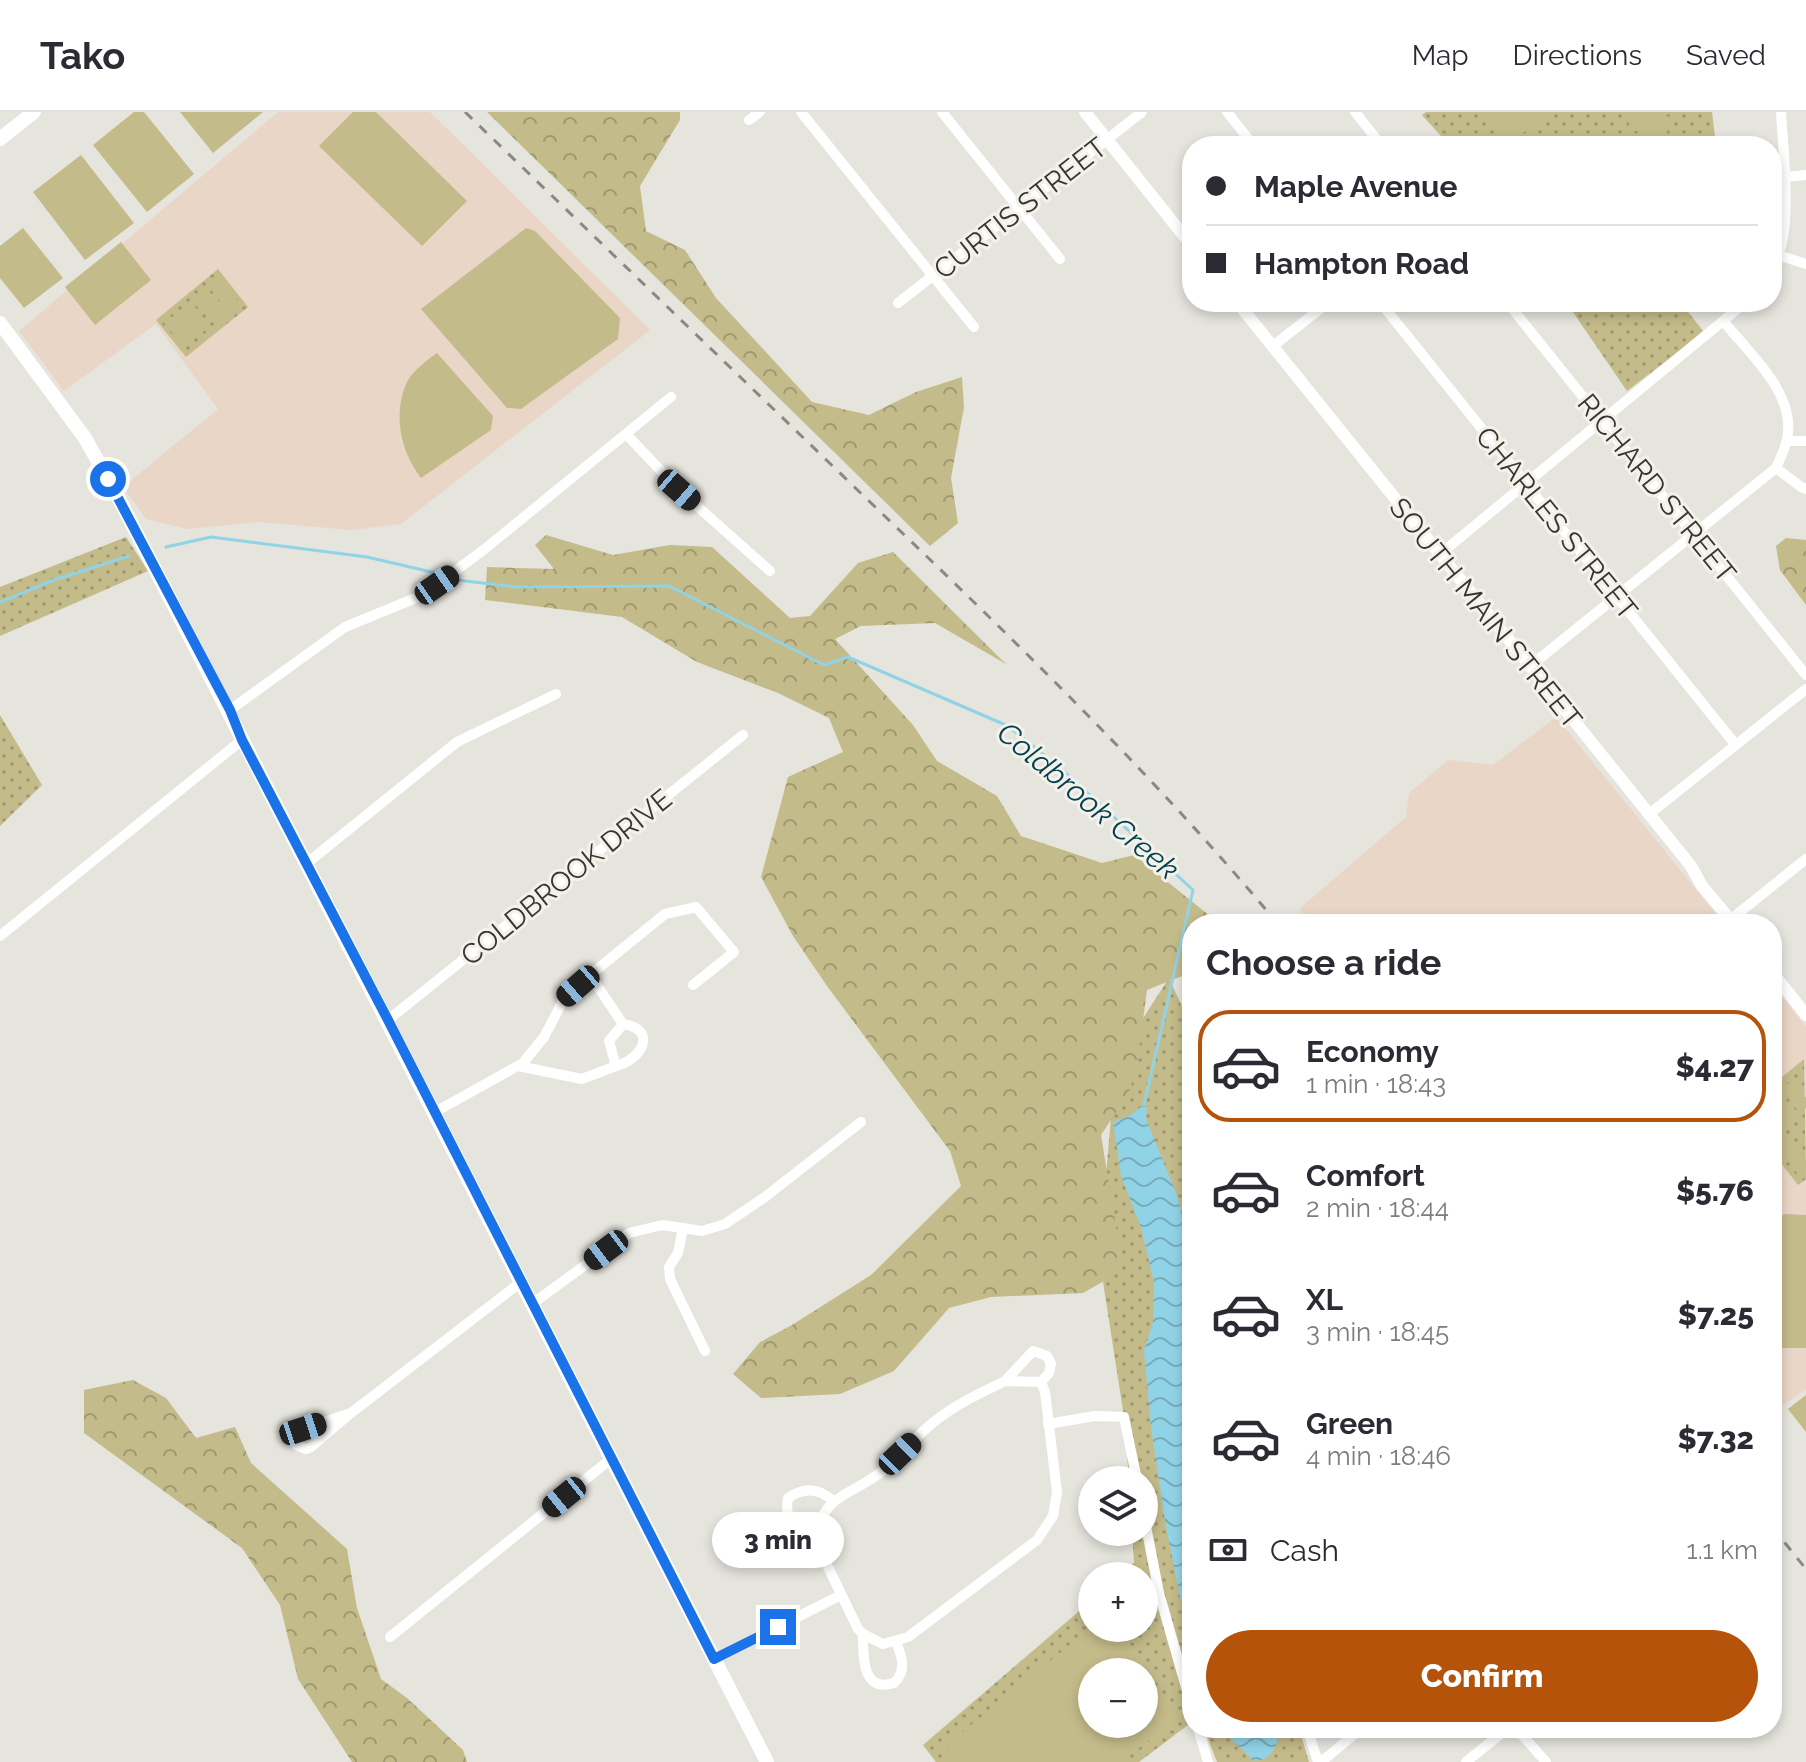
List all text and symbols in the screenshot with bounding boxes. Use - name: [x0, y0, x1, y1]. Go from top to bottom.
- text: Tako: [40, 33, 125, 78]
- text: Map: [1412, 39, 1469, 72]
- text: Directions: [1513, 39, 1642, 72]
- text: Saved: [1686, 39, 1766, 72]
- street label: CURTIS STREET: [927, 131, 1113, 286]
- text: Maple Avenue: [1254, 169, 1458, 204]
- text: Hampton Road: [1254, 246, 1469, 281]
- street label: RICHARD STREET: [1570, 387, 1743, 589]
- street label: CHARLES STREET: [1469, 420, 1644, 626]
- route start: [90, 461, 126, 497]
- car: [653, 465, 705, 515]
- street label: SOUTH MAIN STREET: [1383, 492, 1589, 735]
- car: [410, 561, 464, 609]
- water label: Coldbrook Creek: [991, 715, 1186, 887]
- street label: COLDBROOK DRIVE: [454, 782, 678, 972]
- text: Choose a ride: [1206, 941, 1441, 983]
- car: [552, 961, 604, 1011]
- icon: car: [1210, 1030, 1282, 1102]
- text: Economy: [1306, 1034, 1439, 1069]
- text: $4.27: [1676, 1049, 1754, 1084]
- text: 1 min · 18:43: [1306, 1069, 1446, 1099]
- icon: car: [1210, 1154, 1282, 1226]
- text: Comfort: [1306, 1158, 1425, 1193]
- text: $5.76: [1676, 1173, 1754, 1208]
- text: 2 min · 18:44: [1306, 1193, 1449, 1223]
- car: [580, 1226, 632, 1274]
- icon: car: [1210, 1278, 1282, 1350]
- text: XL: [1306, 1282, 1343, 1317]
- text: $7.25: [1678, 1297, 1754, 1332]
- text: 3 min · 18:45: [1306, 1317, 1449, 1347]
- icon: car: [1210, 1402, 1282, 1474]
- text: Green: [1306, 1406, 1393, 1441]
- car: [276, 1410, 330, 1448]
- text: $7.32: [1677, 1421, 1754, 1456]
- car: [874, 1429, 926, 1479]
- text: 4 min · 18:46: [1306, 1441, 1451, 1471]
- map controls: [1078, 1466, 1158, 1738]
- button: layers: [1078, 1466, 1158, 1546]
- car: [538, 1473, 590, 1521]
- callout: 3 min: [712, 1511, 844, 1567]
- text: 3 min: [744, 1525, 812, 1555]
- icon: cash: [1206, 1528, 1250, 1572]
- text: Cash: [1270, 1533, 1339, 1568]
- text: 1.1 km: [1687, 1535, 1758, 1565]
- button: +: [1078, 1562, 1158, 1642]
- route end: [760, 1609, 796, 1645]
- button: Confirm: [1206, 1630, 1758, 1722]
- button: −: [1078, 1658, 1158, 1738]

